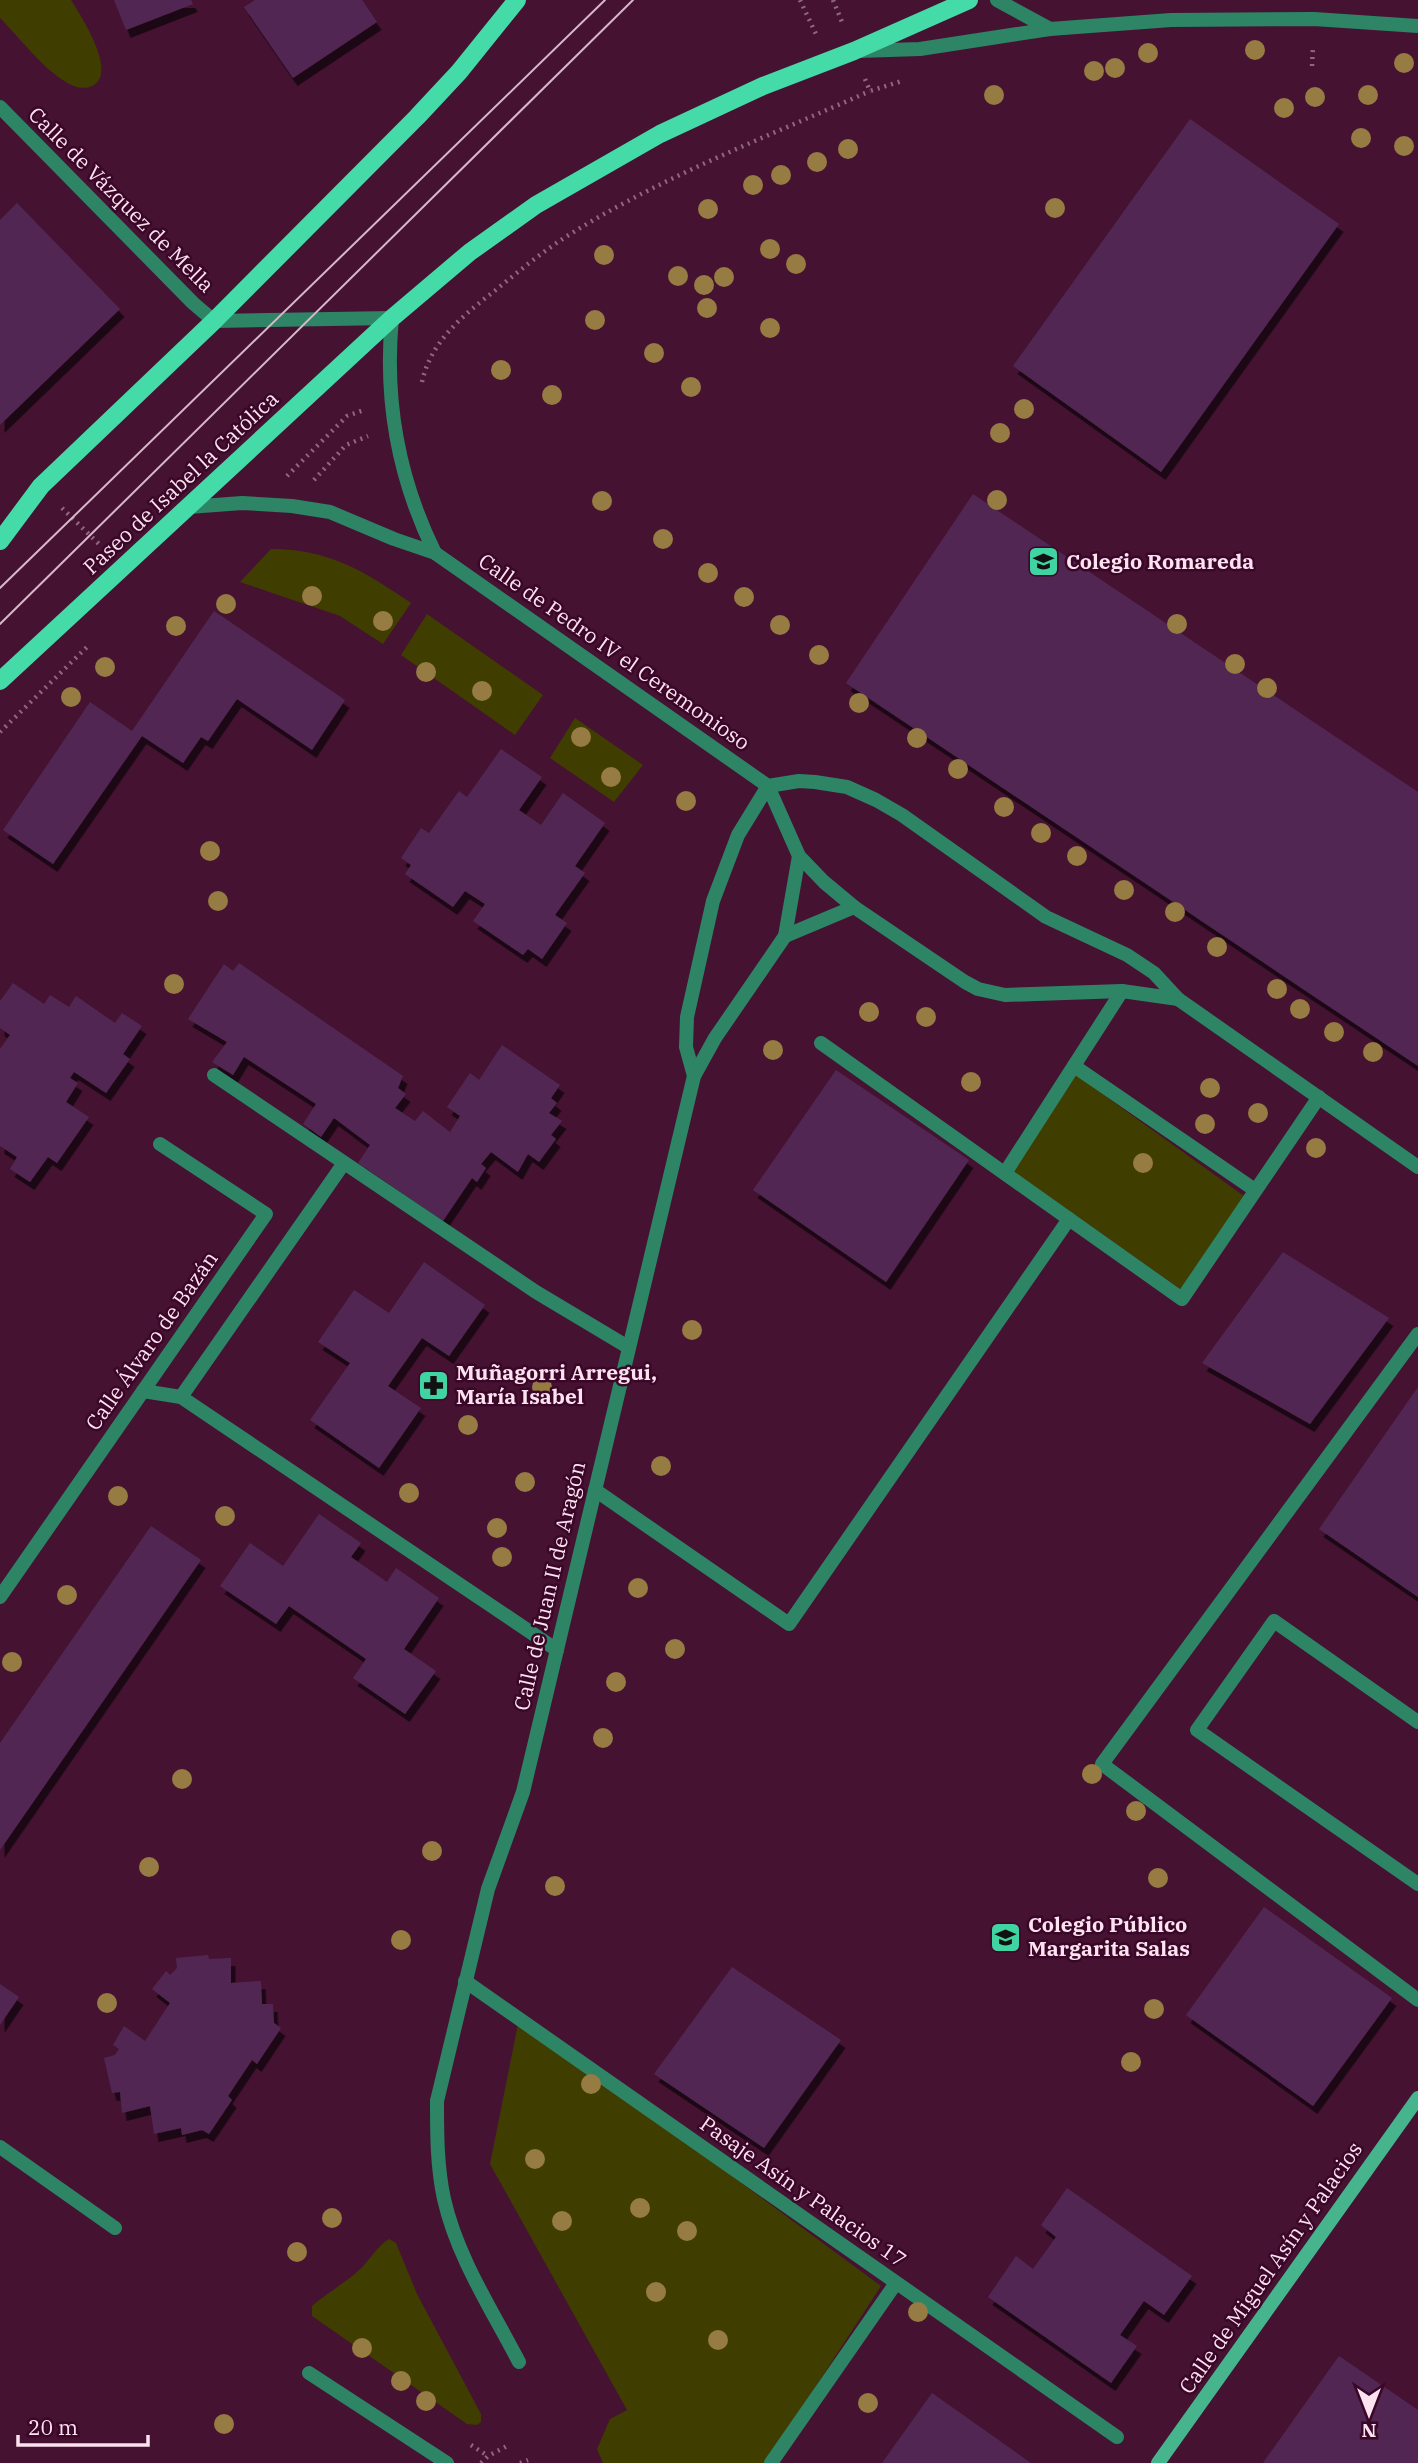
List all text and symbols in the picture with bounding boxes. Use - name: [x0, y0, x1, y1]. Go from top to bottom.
- street label: Calle de Vázquez de Mella: [23, 100, 221, 298]
- street label: Paseo de Isabel la Católica: [77, 384, 284, 580]
- school or university icon: Colegio Romareda: [1026, 545, 1060, 579]
- street label: Calle de Pedro IV el Ceremonioso: [473, 546, 756, 756]
- place label: Colegio Romareda: [1066, 547, 1254, 575]
- street label: Calle Álvaro de Bazán: [79, 1245, 224, 1436]
- place label: Muñagorri Arregui, María Isabel: [456, 1358, 657, 1410]
- pharmacy icon: Muñagorri Arregui, María Isabel: [416, 1368, 450, 1402]
- street label: Calle de Juan II de Aragón: [507, 1459, 591, 1713]
- place label: Colegio Público Margarita Salas: [1028, 1910, 1190, 1962]
- school or university icon: Colegio Público Margarita Salas: [988, 1920, 1022, 1954]
- street label: Pasaje Asín y Palacios 17: [695, 2109, 912, 2273]
- street label: Calle de Miguel Asín y Palacios: [1172, 2136, 1368, 2399]
- north arrow: [1334, 2379, 1404, 2449]
- scale bar: [18, 2404, 147, 2448]
- text: 20 m: [28, 2413, 78, 2441]
- text: N: [1361, 2419, 1377, 2443]

